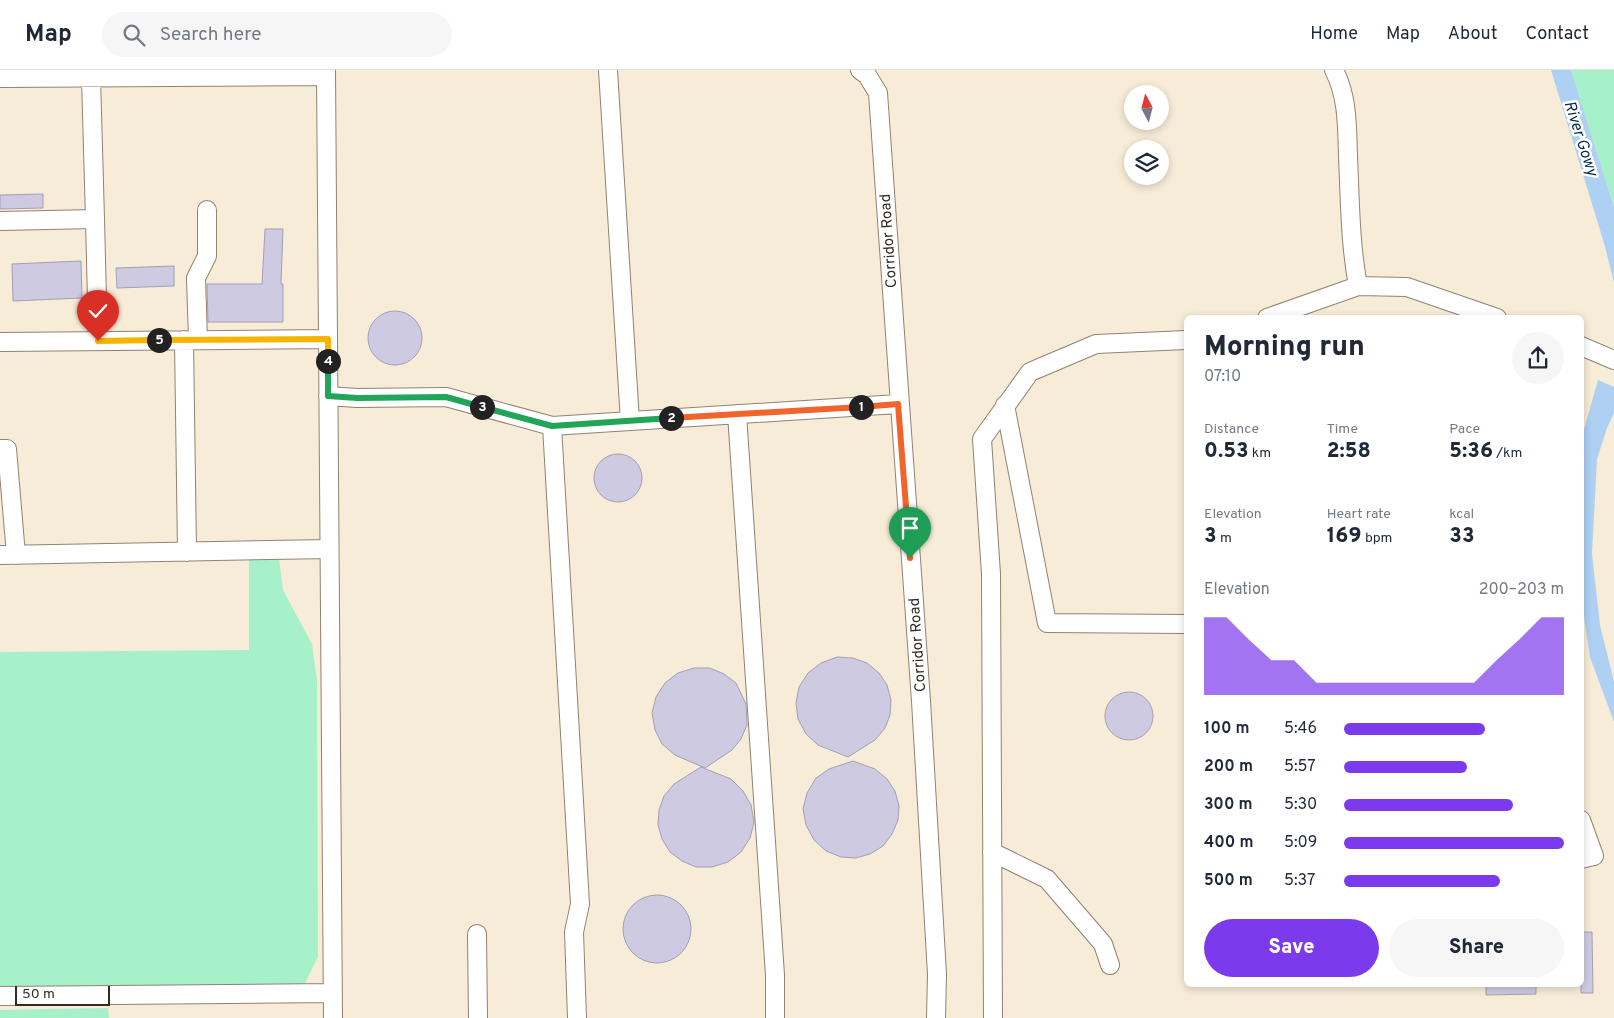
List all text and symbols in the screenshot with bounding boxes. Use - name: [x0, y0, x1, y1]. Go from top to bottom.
- search box: [102, 12, 452, 57]
- text: Map: [25, 20, 72, 50]
- icon: search: [120, 21, 148, 49]
- text: Search here: [160, 23, 261, 47]
- text: Home: [1310, 23, 1358, 46]
- text: Map: [1386, 23, 1420, 46]
- text: About: [1448, 23, 1497, 46]
- text: Contact: [1525, 23, 1589, 46]
- north arrow: [1124, 85, 1169, 130]
- map controls: [1124, 85, 1169, 185]
- water label: River Gowy: [1559, 98, 1602, 180]
- button: layers: [1124, 140, 1169, 185]
- street label: Corridor Road: [877, 193, 902, 289]
- pin: [77, 290, 119, 341]
- icon: check: [84, 297, 112, 325]
- pin: 5: [146, 328, 172, 352]
- text: Morning run: [1204, 330, 1365, 366]
- text: 5: [155, 332, 164, 349]
- button: share: [1512, 332, 1564, 384]
- pin: 4: [316, 348, 340, 374]
- text: 4: [324, 353, 333, 370]
- text: 07:10: [1204, 367, 1241, 387]
- pin: 3: [470, 394, 494, 420]
- pin: 1: [848, 394, 874, 420]
- text: 3: [478, 399, 487, 416]
- text: 1: [859, 399, 864, 416]
- pin: 2: [658, 406, 684, 430]
- text: 2: [667, 410, 676, 427]
- text: Distance: [1204, 421, 1259, 438]
- text: Time: [1327, 421, 1358, 438]
- text: Pace: [1449, 421, 1480, 438]
- text: 0.53: [1204, 438, 1249, 465]
- text: 2:58: [1327, 438, 1371, 465]
- text: 5:36: [1449, 438, 1493, 465]
- text: km: [1249, 445, 1271, 462]
- text: /km: [1493, 445, 1522, 462]
- text: Elevation: [1204, 506, 1262, 523]
- text: Heart rate: [1327, 506, 1391, 523]
- text: kcal: [1449, 506, 1474, 523]
- pin: [889, 507, 931, 558]
- icon: arrive: [896, 514, 924, 542]
- text: 3: [1204, 523, 1217, 550]
- text: 169: [1327, 523, 1362, 550]
- text: 33: [1449, 523, 1475, 550]
- text: m: [1217, 530, 1232, 547]
- text: bpm: [1362, 530, 1392, 547]
- text: Elevation: [1204, 580, 1270, 600]
- text: 200–203 m: [1479, 580, 1564, 600]
- street label: Corridor Road: [906, 597, 931, 693]
- text: 100 m: [1204, 719, 1250, 739]
- text: 5:46: [1284, 719, 1317, 739]
- text: 200 m: [1204, 757, 1253, 777]
- text: 5:57: [1284, 757, 1316, 777]
- text: 300 m: [1204, 795, 1252, 815]
- text: 5:30: [1284, 795, 1317, 815]
- text: 400 m: [1204, 833, 1253, 853]
- text: 5:09: [1284, 833, 1317, 853]
- text: 500 m: [1204, 871, 1253, 891]
- text: 5:37: [1284, 871, 1315, 891]
- button: Save: [1204, 919, 1379, 977]
- button: Share: [1389, 919, 1564, 977]
- scale bar: [15, 983, 110, 1006]
- text: 50 m: [22, 986, 55, 1003]

